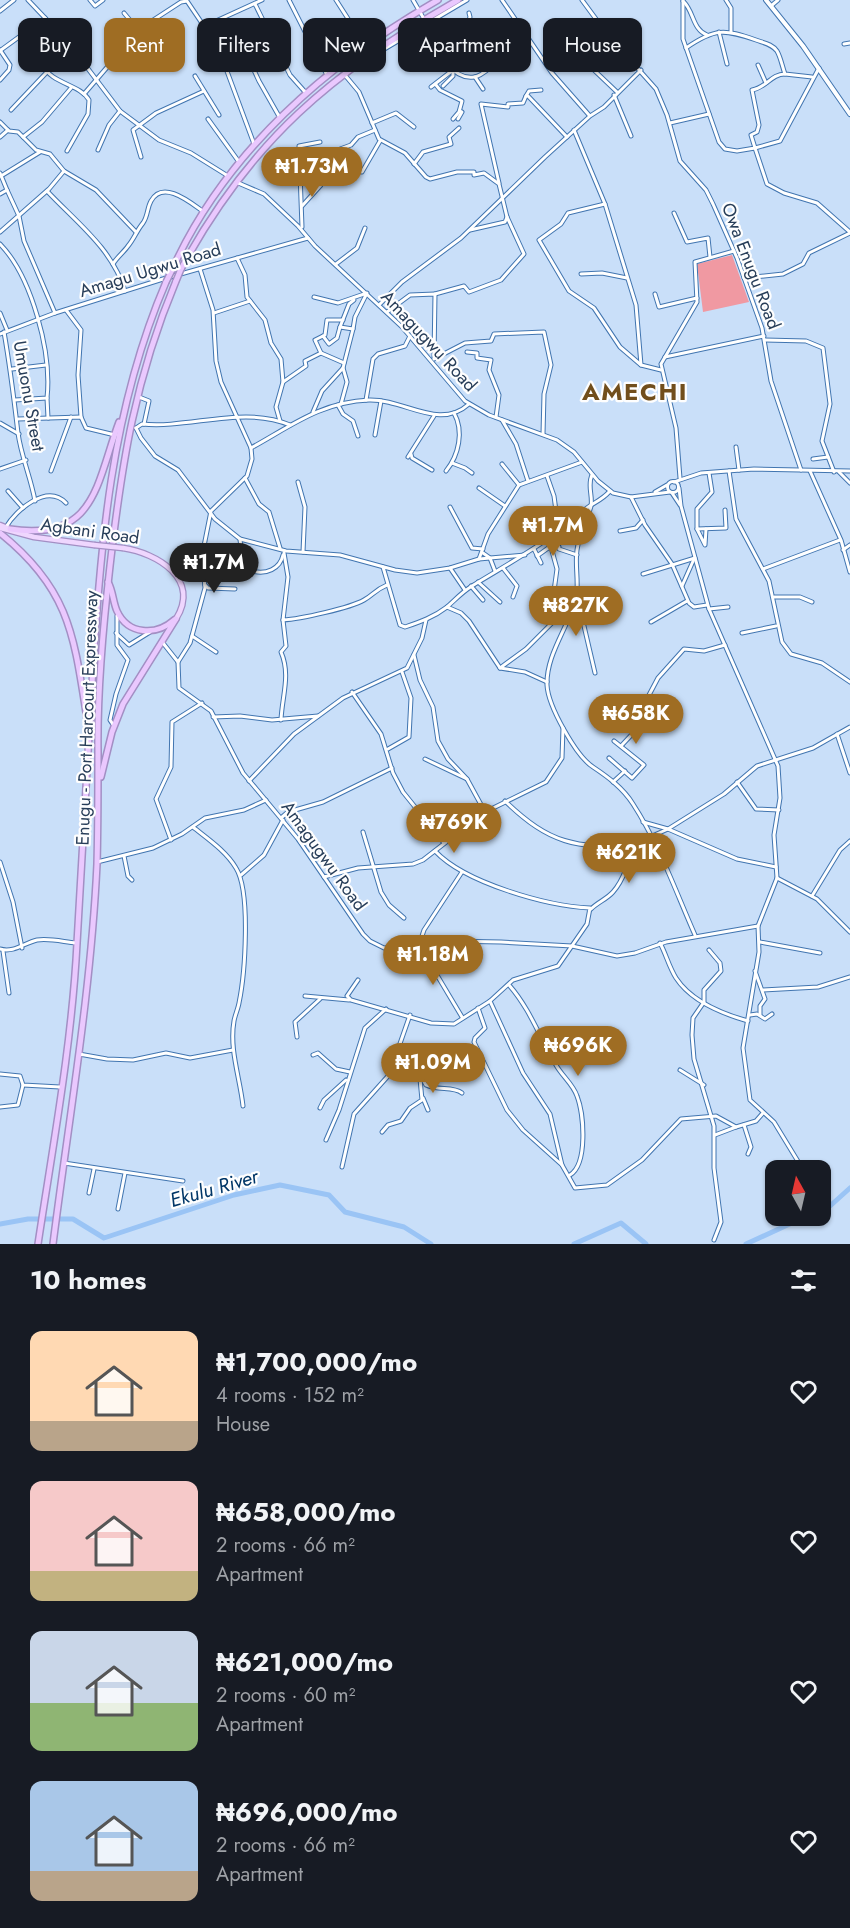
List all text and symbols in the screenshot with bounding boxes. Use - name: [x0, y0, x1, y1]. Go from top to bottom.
- chip: Buy: [18, 18, 92, 72]
- chip: Rent: [104, 18, 185, 72]
- chip: Filters: [197, 18, 291, 72]
- chip: New: [303, 18, 386, 72]
- chip: Apartment: [398, 18, 531, 72]
- chip: House: [543, 18, 642, 72]
- pin: ₦1.73M: [263, 147, 361, 198]
- text: ₦1.73M: [275, 152, 349, 181]
- street label: Owa Enugu Road: [715, 199, 787, 333]
- street label: Amagu Ugwu Road: [76, 236, 224, 304]
- street label: Amagugwu Road: [375, 284, 483, 398]
- street label: Umuonu Street: [6, 339, 52, 454]
- district label: AMECHI: [581, 374, 688, 409]
- pin: ₦1.7M: [511, 506, 595, 557]
- street label: Agbani Road: [39, 511, 141, 551]
- text: ₦1.7M: [523, 511, 583, 540]
- pin: ₦1.7M: [172, 543, 256, 594]
- text: ₦1.7M: [184, 548, 244, 577]
- pin: ₦827K: [534, 586, 618, 637]
- street label: Enugu - Port Harcourt Expressway: [70, 590, 104, 846]
- text: ₦827K: [543, 591, 609, 620]
- pin: ₦658K: [594, 694, 678, 745]
- text: ₦658K: [602, 699, 670, 728]
- street label: Amagugwu Road: [275, 796, 373, 916]
- pin: ₦769K: [412, 803, 496, 854]
- text: ₦769K: [420, 808, 488, 837]
- pin: ₦621K: [587, 833, 671, 884]
- text: ₦621K: [596, 838, 662, 867]
- pin: ₦1.18M: [384, 935, 482, 986]
- text: ₦1.18M: [397, 940, 469, 969]
- pin: ₦696K: [536, 1026, 620, 1077]
- text: ₦696K: [544, 1031, 612, 1060]
- pin: ₦1.09M: [384, 1043, 482, 1094]
- text: ₦1.09M: [395, 1048, 471, 1077]
- north arrow: [765, 1160, 831, 1226]
- map controls: [765, 1160, 831, 1226]
- water label: Ekulu River: [167, 1162, 263, 1215]
- text: 10 homes: [30, 1261, 146, 1299]
- icon: filters: [787, 1264, 820, 1297]
- text: ₦1,700,000/mo: [216, 1343, 417, 1381]
- icon: home: [78, 1355, 150, 1427]
- icon: heart: [787, 1375, 820, 1408]
- text: 4 rooms · 152 m²: [216, 1381, 364, 1410]
- text: House: [216, 1410, 270, 1439]
- text: ₦658,000/mo: [216, 1493, 396, 1531]
- icon: home: [78, 1505, 150, 1577]
- icon: heart: [787, 1525, 820, 1558]
- text: 2 rooms · 66 m²: [216, 1531, 355, 1560]
- text: Apartment: [216, 1560, 303, 1589]
- text: ₦621,000/mo: [216, 1643, 393, 1681]
- icon: home: [78, 1655, 150, 1727]
- icon: heart: [787, 1675, 820, 1708]
- text: 2 rooms · 60 m²: [216, 1681, 355, 1710]
- text: Apartment: [216, 1710, 303, 1739]
- text: ₦696,000/mo: [216, 1793, 398, 1831]
- icon: home: [78, 1805, 150, 1877]
- icon: heart: [787, 1825, 820, 1858]
- text: 2 rooms · 66 m²: [216, 1831, 355, 1860]
- text: Apartment: [216, 1860, 303, 1889]

